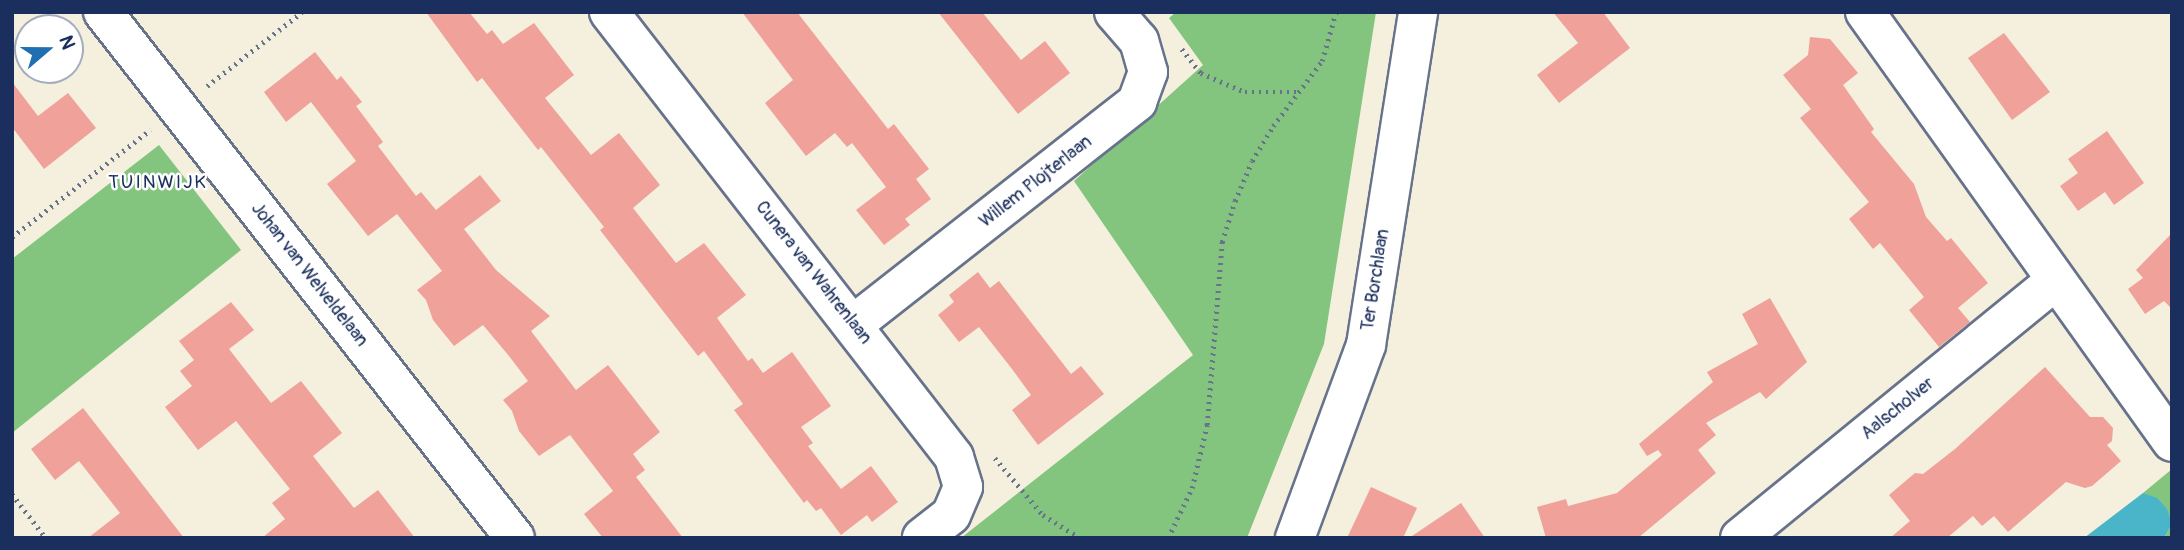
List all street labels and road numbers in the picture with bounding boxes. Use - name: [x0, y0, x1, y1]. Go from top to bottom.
- street label: Willem Plojterlaan: [975, 131, 1097, 233]
- street label: Cunera van Wahrenlaan: [750, 197, 876, 349]
- street label: Johan van Welveldelaan: [246, 199, 372, 351]
- street label: Ter Borchlaan: [1357, 228, 1395, 332]
- street label: Aalscholver: [1857, 373, 1939, 445]

